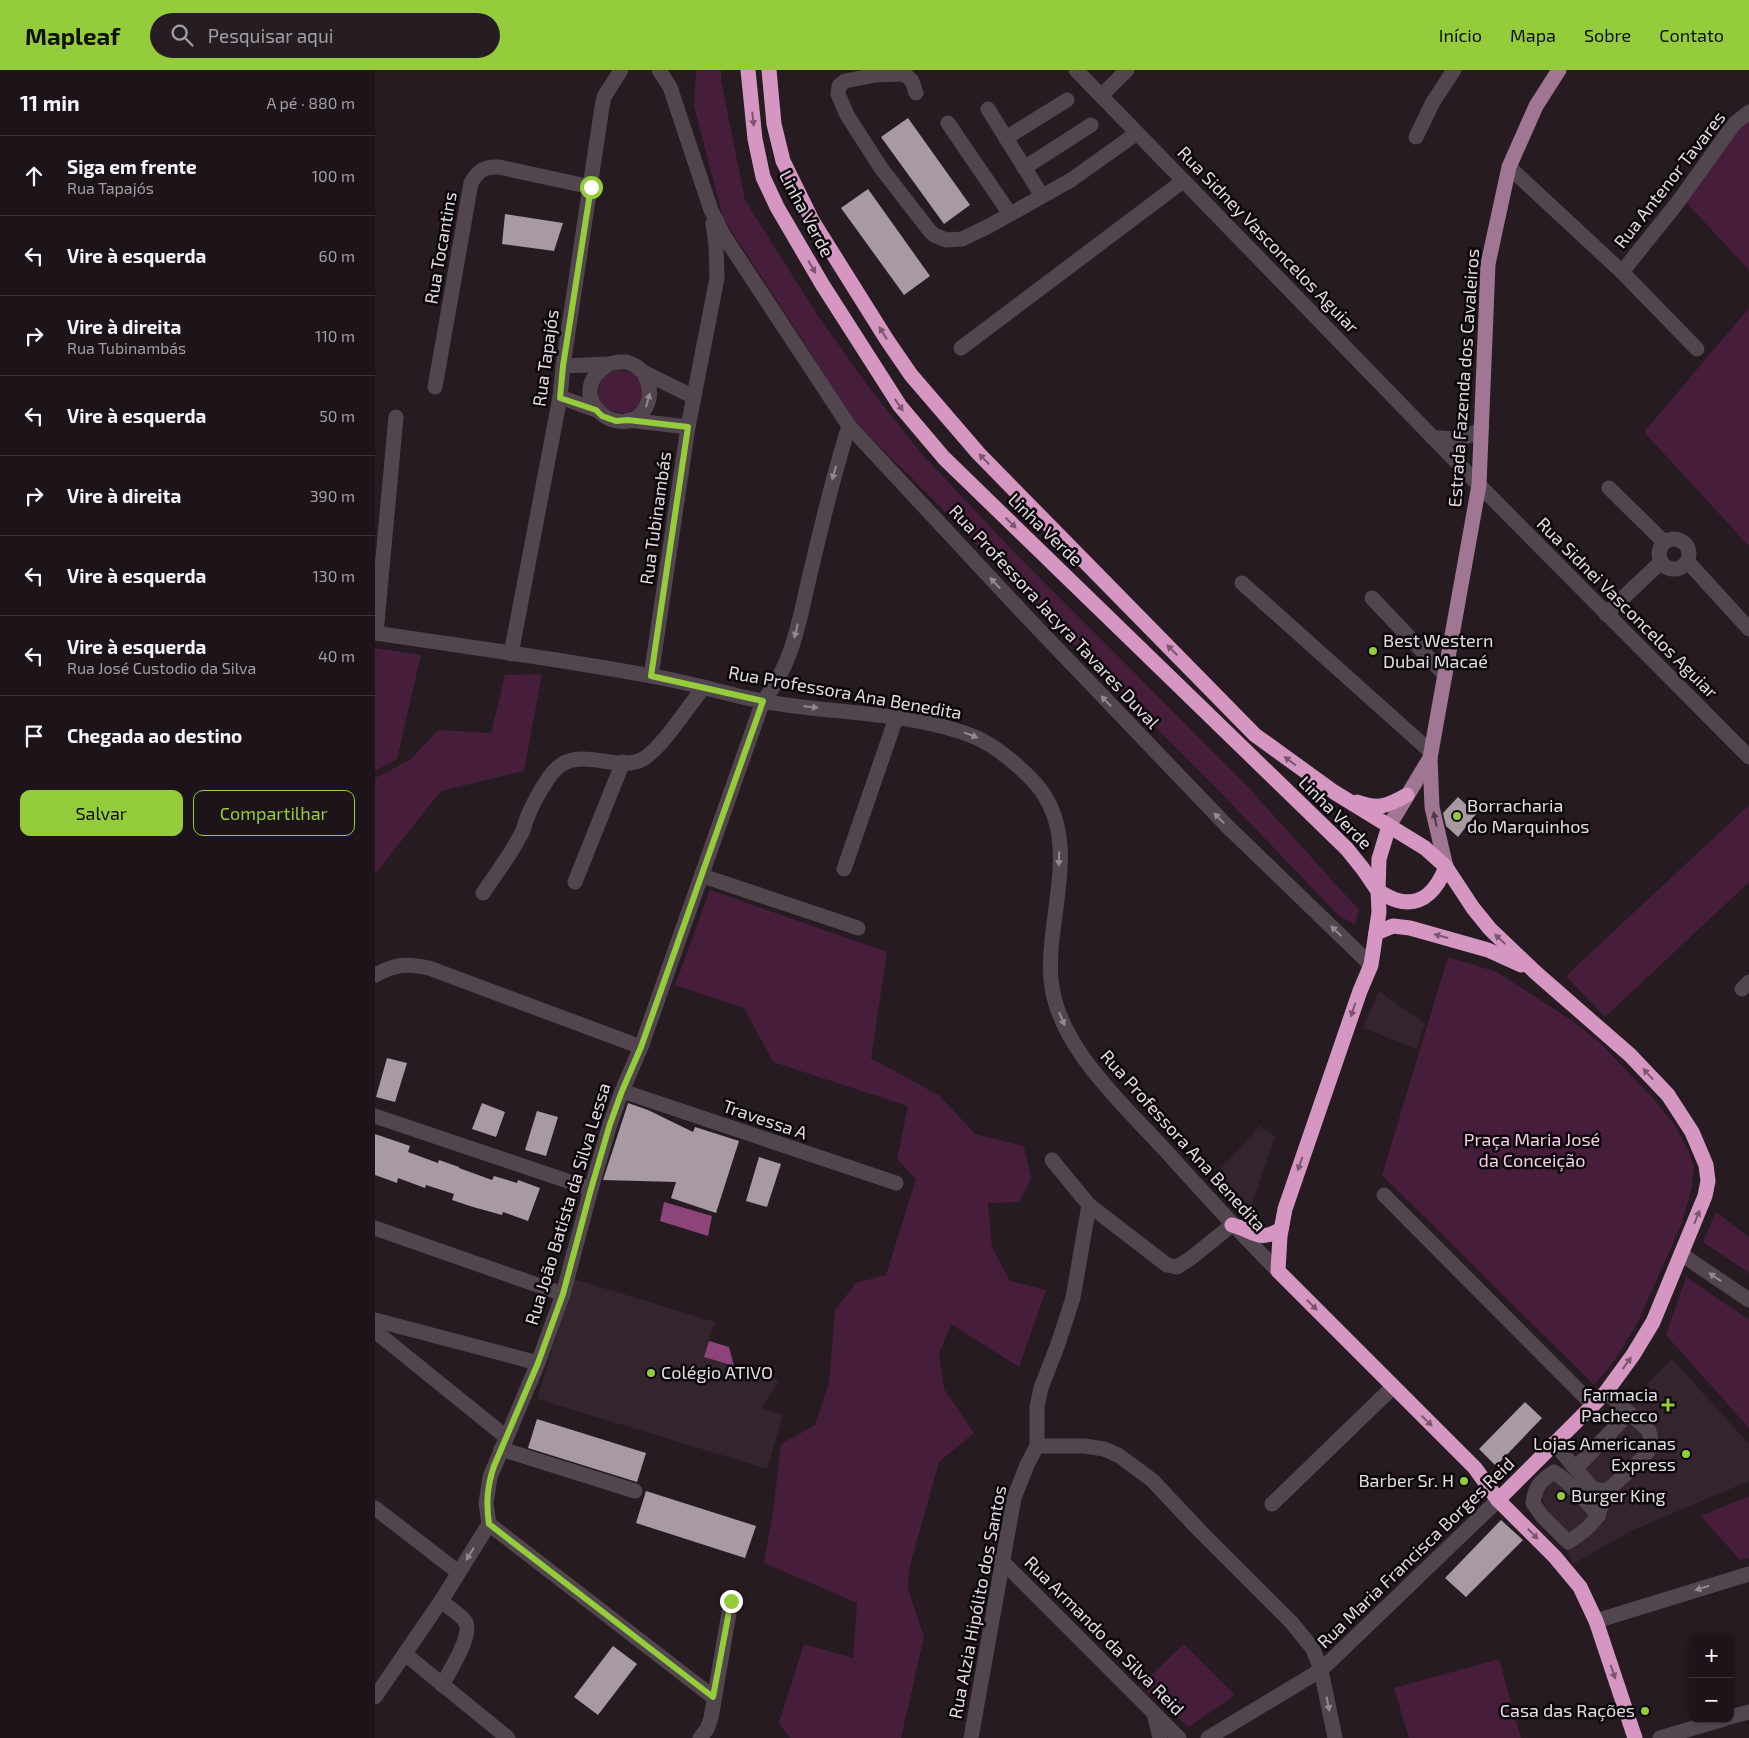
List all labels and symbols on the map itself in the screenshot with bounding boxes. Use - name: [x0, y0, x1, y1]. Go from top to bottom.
- street label: Rua Antenor Tavares: [1609, 106, 1730, 252]
- one-way arrow: [749, 111, 757, 127]
- street label: Rua Sidney Vasconcelos Aguiar: [1173, 141, 1364, 337]
- street label: Linha Verde: [775, 166, 839, 261]
- route start: [580, 176, 603, 199]
- street label: Rua Tocantins: [419, 190, 461, 306]
- street label: Estrada Fazenda dos Cavaleiros: [1443, 248, 1483, 508]
- one-way arrow: [808, 261, 817, 274]
- street label: Rua Tapajós: [527, 308, 563, 408]
- one-way arrow: [878, 326, 887, 340]
- one-way arrow: [644, 392, 652, 407]
- one-way arrow: [894, 398, 904, 412]
- street label: Rua Tubinambás: [635, 450, 675, 586]
- one-way arrow: [978, 454, 990, 466]
- one-way arrow: [830, 466, 838, 481]
- street label: Linha Verde: [1004, 488, 1088, 570]
- street label: Rua Professora Jacyra Tavares Duval: [945, 500, 1165, 733]
- street label: Rua Sidnei Vasconcelos Aguiar: [1533, 512, 1723, 702]
- one-way arrow: [1005, 516, 1017, 528]
- one-way arrow: [989, 577, 1001, 589]
- one-way arrow: [792, 623, 800, 638]
- place label: Best Western Dubai Macaé: [1383, 629, 1493, 672]
- one-way arrow: [1166, 644, 1178, 656]
- marker: Best Western Dubai Macaé: [1367, 645, 1379, 657]
- street label: Rua Professora Ana Benedita: [727, 661, 964, 723]
- one-way arrow: [1100, 695, 1112, 707]
- one-way arrow: [804, 703, 820, 711]
- one-way arrow: [964, 732, 978, 740]
- one-way arrow: [1283, 756, 1297, 766]
- street label: Linha Verde: [1294, 771, 1377, 854]
- place label: Borracharia do Marquinhos: [1467, 794, 1590, 837]
- marker: Borracharia do Marquinhos: [1451, 810, 1463, 822]
- one-way arrow: [1213, 812, 1225, 824]
- one-way arrow: [1431, 812, 1439, 827]
- one-way arrow: [1055, 851, 1063, 867]
- one-way arrow: [1330, 925, 1342, 937]
- one-way arrow: [1433, 932, 1448, 940]
- one-way arrow: [1494, 933, 1506, 945]
- one-way arrow: [1349, 1003, 1357, 1018]
- one-way arrow: [1058, 1012, 1066, 1027]
- street label: Rua Professora Ana Benedita: [1096, 1045, 1271, 1236]
- one-way arrow: [1642, 1069, 1654, 1081]
- street label: Rua João Batista da Silva Lessa: [520, 1080, 614, 1327]
- street label: Travessa A: [720, 1094, 811, 1144]
- park label: Praça Maria José da Conceição: [1464, 1128, 1600, 1172]
- one-way arrow: [1296, 1157, 1304, 1172]
- one-way arrow: [1693, 1209, 1701, 1224]
- one-way arrow: [1708, 1272, 1722, 1282]
- one-way arrow: [1306, 1299, 1318, 1311]
- one-way arrow: [1622, 1356, 1632, 1370]
- place label: Colégio ATIVO: [661, 1361, 773, 1383]
- marker: Colégio ATIVO: [645, 1367, 657, 1379]
- place label: Farmacia Pachecco: [1581, 1383, 1658, 1426]
- marker: Farmacia Pachecco: [1662, 1399, 1674, 1411]
- one-way arrow: [1420, 1414, 1432, 1426]
- place label: Lojas Americanas Express: [1533, 1432, 1676, 1475]
- marker: Lojas Americanas Express: [1680, 1448, 1692, 1460]
- street label: Rua Maria Francisca Borges Reid: [1312, 1452, 1518, 1652]
- place label: Barber Sr. H: [1358, 1469, 1454, 1491]
- marker: Barber Sr. H: [1458, 1475, 1470, 1487]
- street label: Rua Alzia Hipólito dos Santos: [944, 1483, 1010, 1720]
- place label: Burger King: [1571, 1484, 1666, 1506]
- marker: Burger King: [1555, 1490, 1567, 1502]
- one-way arrow: [1527, 1528, 1539, 1540]
- one-way arrow: [465, 1548, 474, 1561]
- street label: Rua Armando da Silva Reid: [1020, 1551, 1189, 1720]
- one-way arrow: [1695, 1585, 1710, 1592]
- route end: [720, 1590, 743, 1613]
- one-way arrow: [1610, 1665, 1617, 1680]
- one-way arrow: [1325, 1696, 1333, 1712]
- place label: Casa das Rações: [1500, 1699, 1635, 1722]
- marker: Casa das Rações: [1639, 1705, 1651, 1717]

